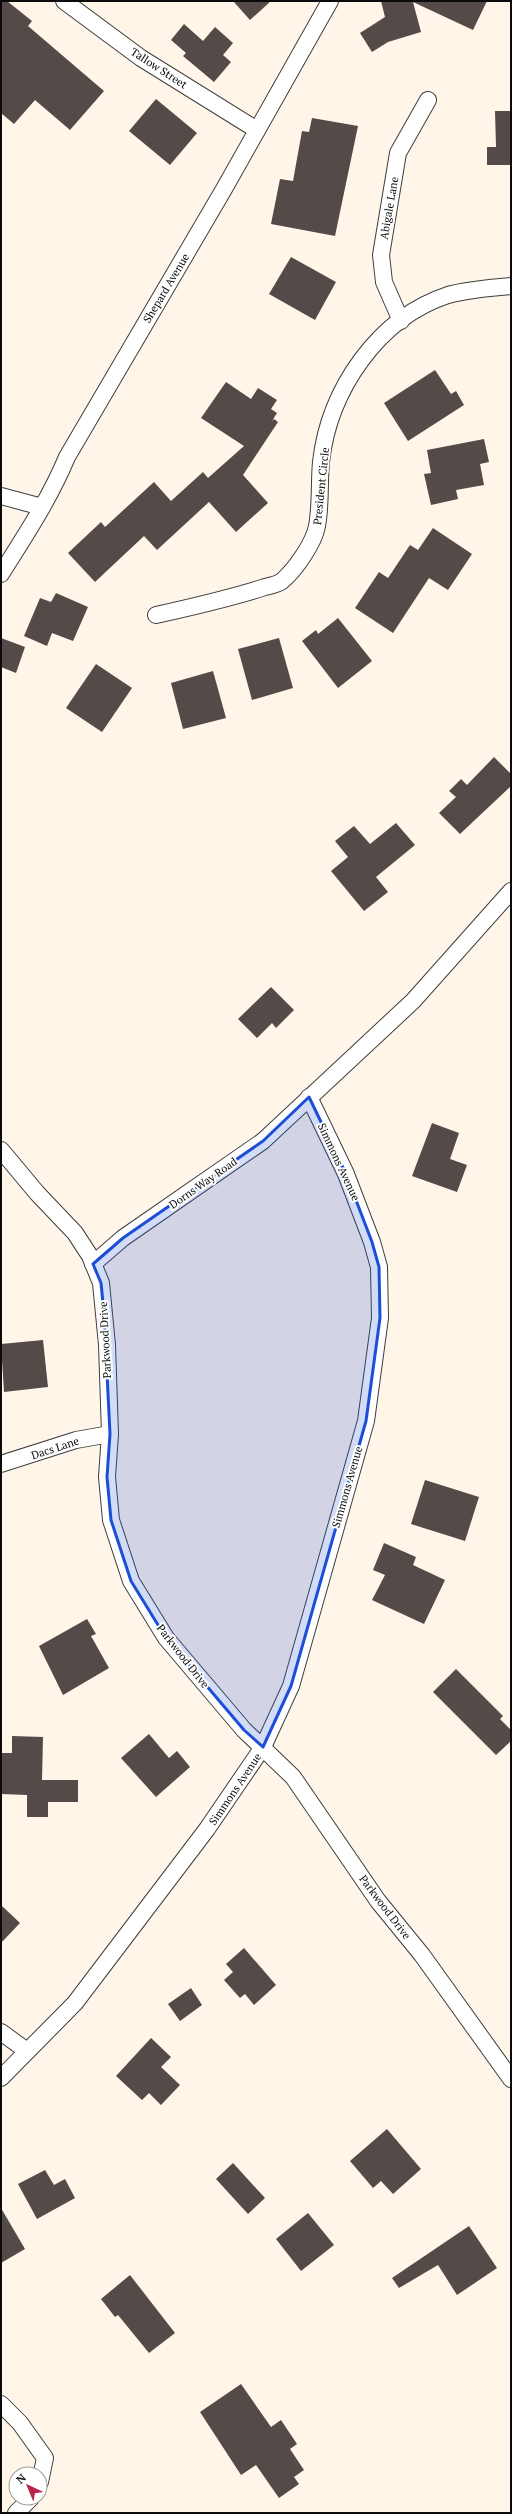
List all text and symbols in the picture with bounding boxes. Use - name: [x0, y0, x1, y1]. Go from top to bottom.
- street label: Tallow Street: [128, 45, 190, 91]
- street label: Abigale Lane: [377, 175, 401, 240]
- street label: Shepard Avenue: [140, 250, 192, 325]
- street label: President Circle: [310, 446, 332, 525]
- street label: Simmons Avenue: [315, 1121, 363, 1203]
- street label: Dorns Way Road: [166, 1154, 240, 1212]
- street label: Parkwood Drive: [96, 1301, 114, 1379]
- street label: Dacs Lane: [29, 1434, 81, 1462]
- street label: Simmons Avenue: [329, 1444, 365, 1529]
- street label: Parkwood Drive: [154, 1621, 213, 1691]
- street label: Simmons Avenue: [206, 1750, 265, 1828]
- street label: Parkwood Drive: [356, 1872, 414, 1942]
- north arrow: [8, 2466, 48, 2506]
- text: N: [13, 2470, 29, 2487]

